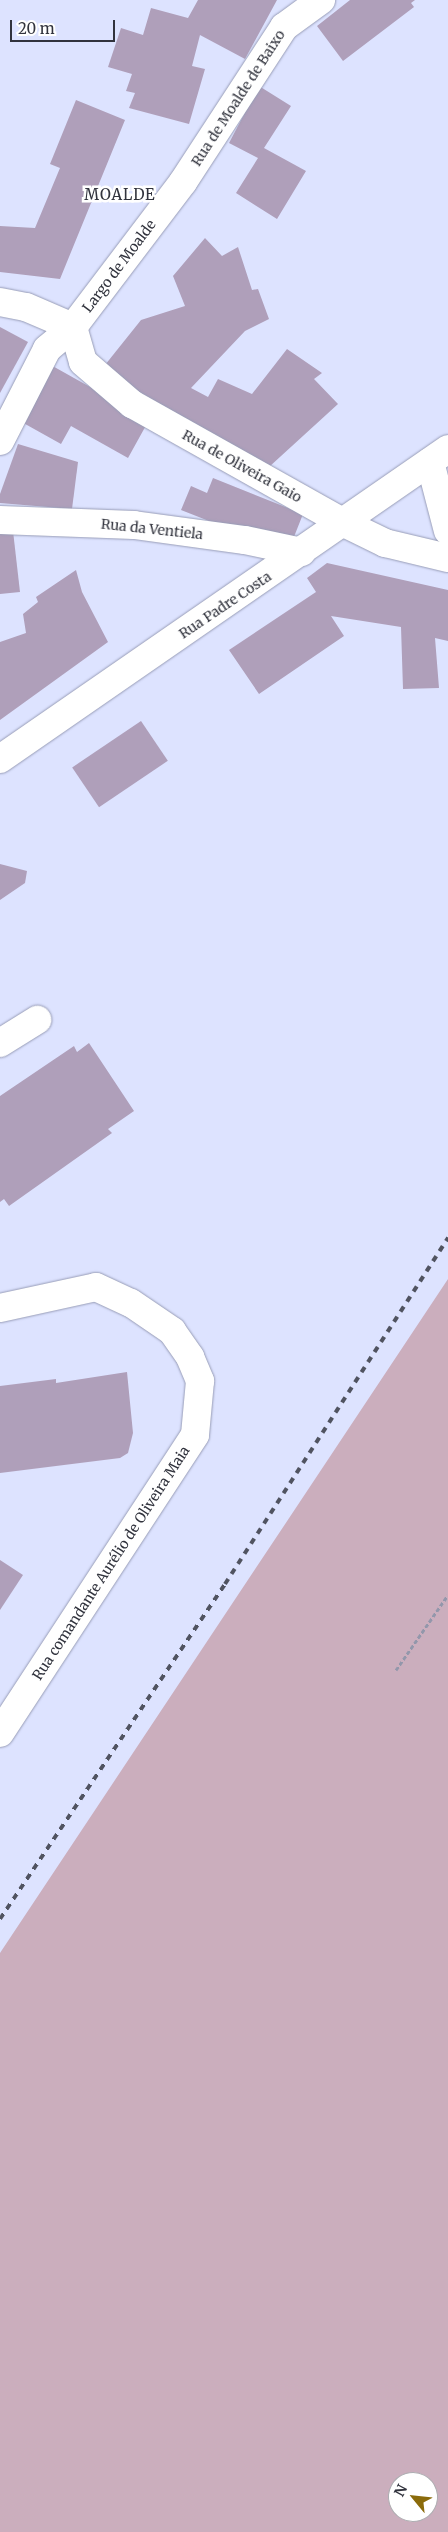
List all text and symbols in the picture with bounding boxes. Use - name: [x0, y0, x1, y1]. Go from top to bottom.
- scale bar: [12, 10, 118, 42]
- text: 20 m: [18, 19, 55, 38]
- street label: Rua de Moalde de Baixo: [188, 27, 288, 169]
- district label: MOALDE: [84, 186, 156, 204]
- street label: Largo de Moalde: [79, 216, 159, 316]
- street label: Rua de Oliveira Gaio: [179, 426, 305, 506]
- street label: Rua da Ventiela: [100, 515, 204, 543]
- street label: Rua Padre Costa: [176, 568, 274, 642]
- street label: Rua comandante Aurélio de Oliveira Maia: [29, 1443, 193, 1683]
- north arrow: [388, 2472, 438, 2522]
- text: N: [390, 2481, 411, 2500]

